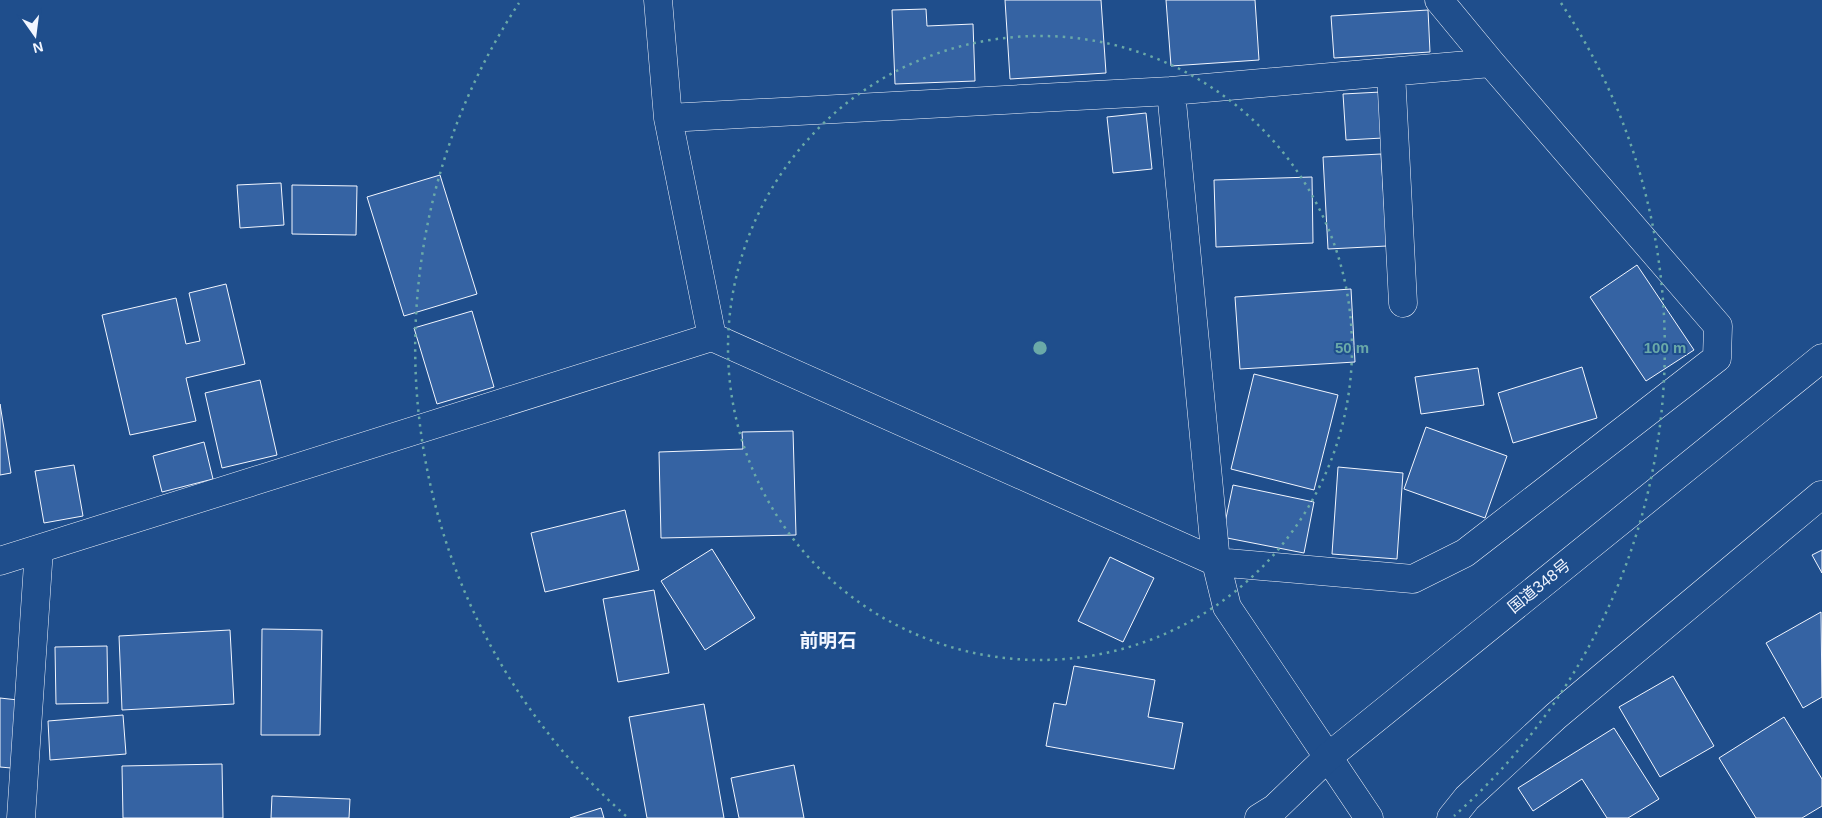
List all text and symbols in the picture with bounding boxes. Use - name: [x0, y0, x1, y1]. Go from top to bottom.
- north arrow: [10, 10, 60, 60]
- text: N: [31, 39, 45, 57]
- centre of rings: [1031, 339, 1049, 357]
- text: 50 m: [1335, 339, 1369, 356]
- text: 100 m: [1644, 339, 1686, 356]
- street label: 国道348号: [1505, 556, 1573, 616]
- district label: 前明石: [799, 630, 857, 651]

